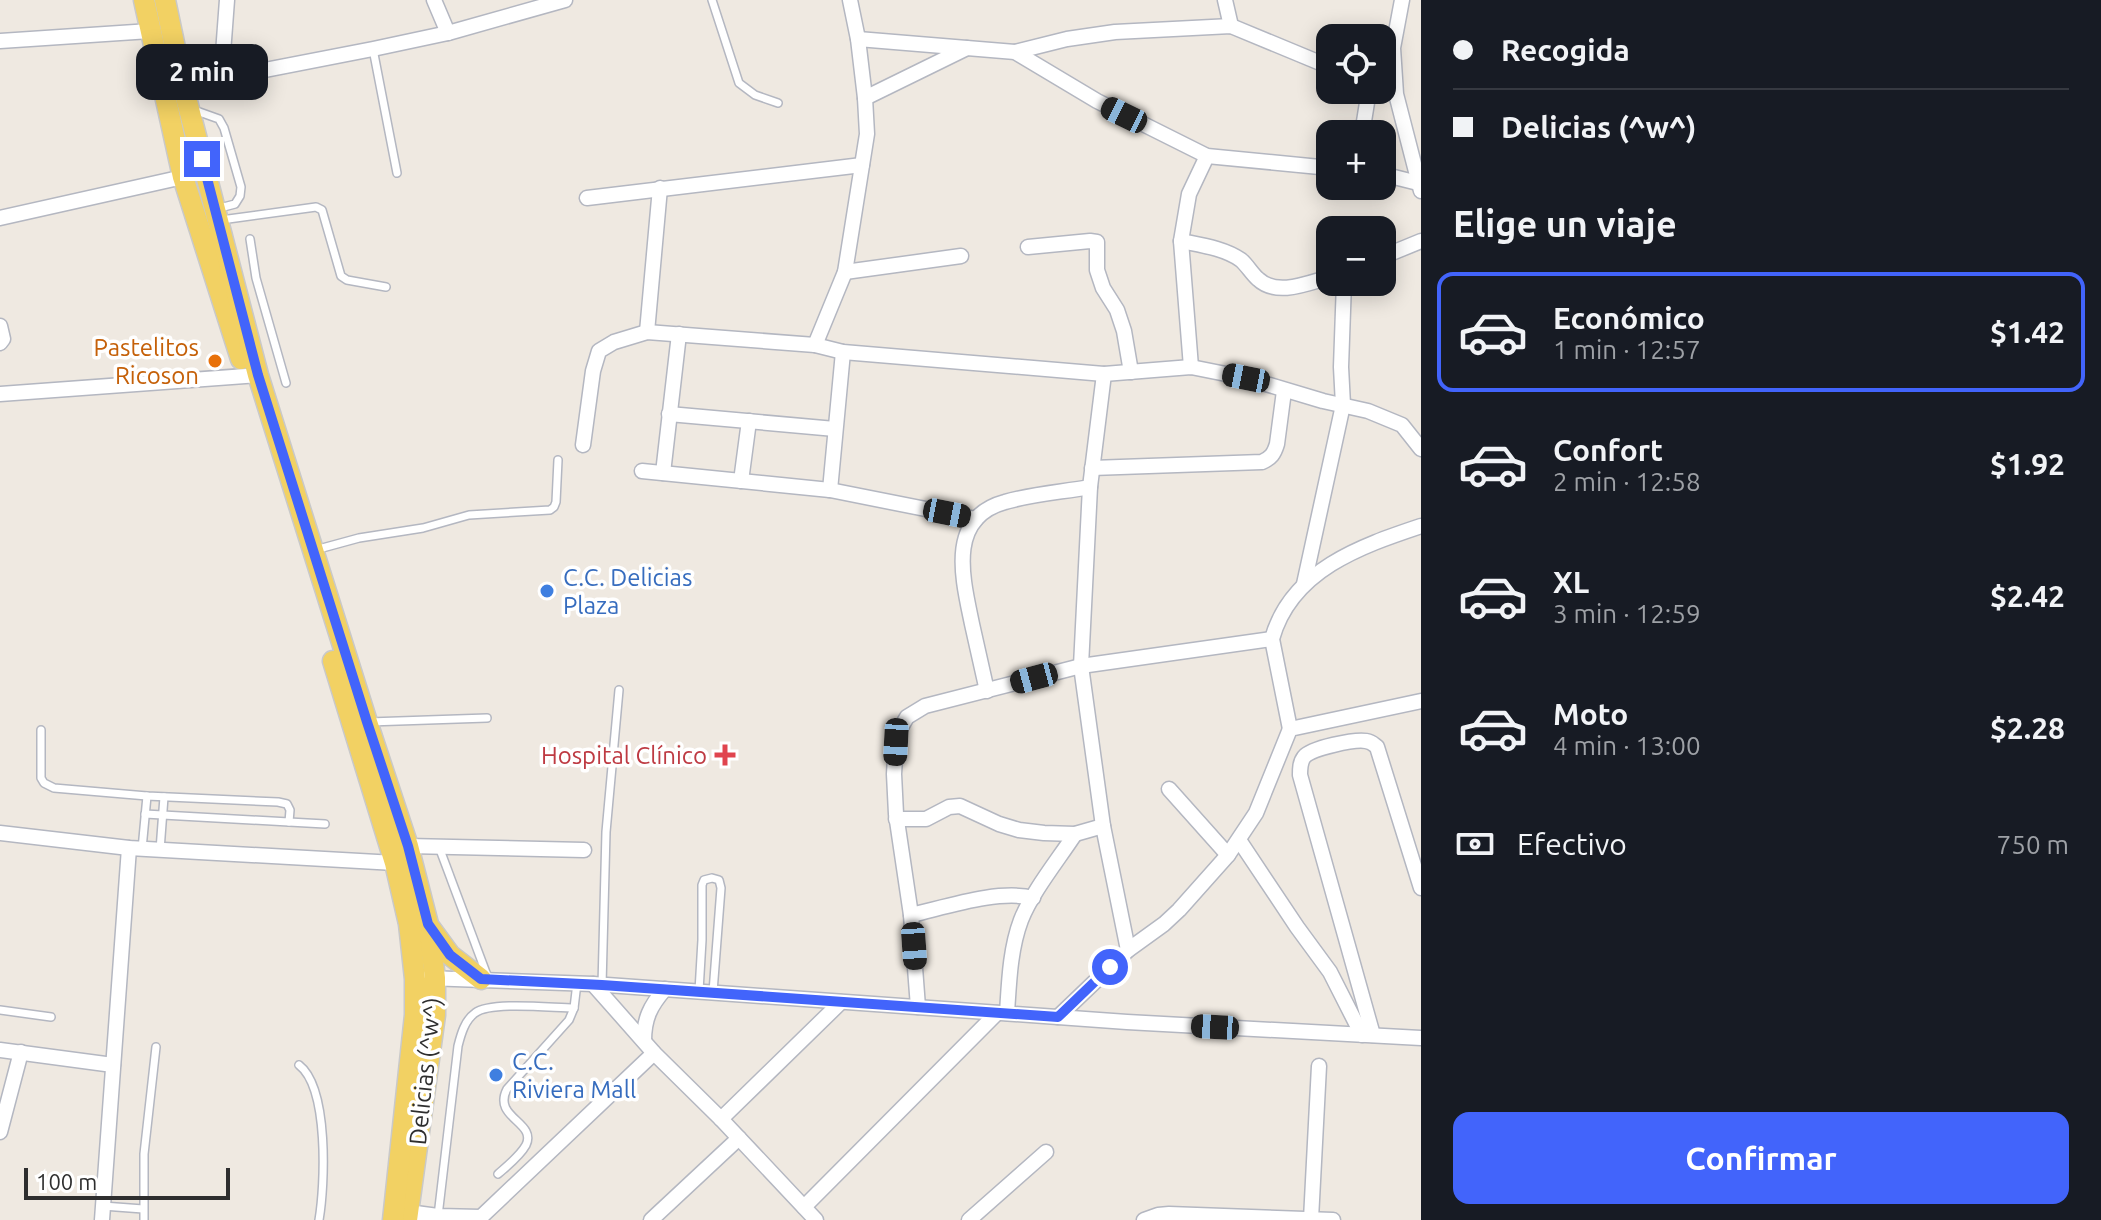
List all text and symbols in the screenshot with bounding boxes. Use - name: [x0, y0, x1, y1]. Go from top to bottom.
- map controls: [1316, 24, 1396, 296]
- button: locate: [1316, 24, 1396, 104]
- text: Recogida: [1501, 33, 1630, 67]
- callout: 2 min: [136, 43, 268, 99]
- text: 2 min: [169, 57, 235, 86]
- car: [1097, 94, 1151, 136]
- text: Delicias (^w^): [1501, 110, 1696, 144]
- button: +: [1316, 120, 1396, 200]
- route end: [184, 141, 220, 177]
- text: Elige un viaje: [1453, 203, 1677, 244]
- button: −: [1316, 216, 1396, 296]
- icon: car: [1457, 296, 1529, 368]
- text: Económico: [1553, 301, 1705, 335]
- text: $1.42: [1990, 315, 2065, 349]
- place label: Pastelitos Ricoson: [94, 334, 199, 389]
- text: 1 min · 12:57: [1553, 335, 1701, 364]
- marker: Pastelitos Ricoson: [206, 352, 224, 370]
- car: [1220, 362, 1272, 394]
- icon: car: [1457, 428, 1529, 500]
- text: Confort: [1553, 433, 1663, 467]
- text: $1.92: [1990, 447, 2065, 481]
- text: 2 min · 12:58: [1553, 467, 1701, 496]
- car: [921, 497, 973, 529]
- icon: car: [1457, 560, 1529, 632]
- place label: C.C. Delicias Plaza: [563, 564, 692, 619]
- text: XL: [1553, 565, 1589, 599]
- text: $2.42: [1990, 579, 2065, 613]
- marker: C.C. Delicias Plaza: [538, 582, 556, 600]
- text: 3 min · 12:59: [1553, 599, 1701, 628]
- car: [1008, 660, 1060, 696]
- icon: car: [1457, 692, 1529, 764]
- text: Moto: [1553, 697, 1628, 731]
- text: $2.28: [1990, 711, 2065, 745]
- car: [883, 717, 909, 767]
- text: 4 min · 13:00: [1553, 731, 1701, 760]
- place label: Hospital Clínico: [541, 742, 707, 769]
- marker: Hospital Clínico: [714, 744, 736, 766]
- icon: cash: [1453, 822, 1497, 866]
- text: Efectivo: [1517, 827, 1627, 861]
- text: 750 m: [1997, 830, 2069, 859]
- car: [900, 921, 928, 971]
- route start: [1092, 949, 1128, 985]
- street label: Delicias (^w^): [404, 996, 446, 1146]
- car: [1190, 1014, 1240, 1040]
- place label: C.C. Riviera Mall: [512, 1048, 636, 1103]
- marker: C.C. Riviera Mall: [487, 1066, 505, 1084]
- button: Confirmar: [1453, 1112, 2069, 1204]
- scale bar: [24, 1164, 230, 1200]
- text: 100 m: [36, 1169, 97, 1194]

